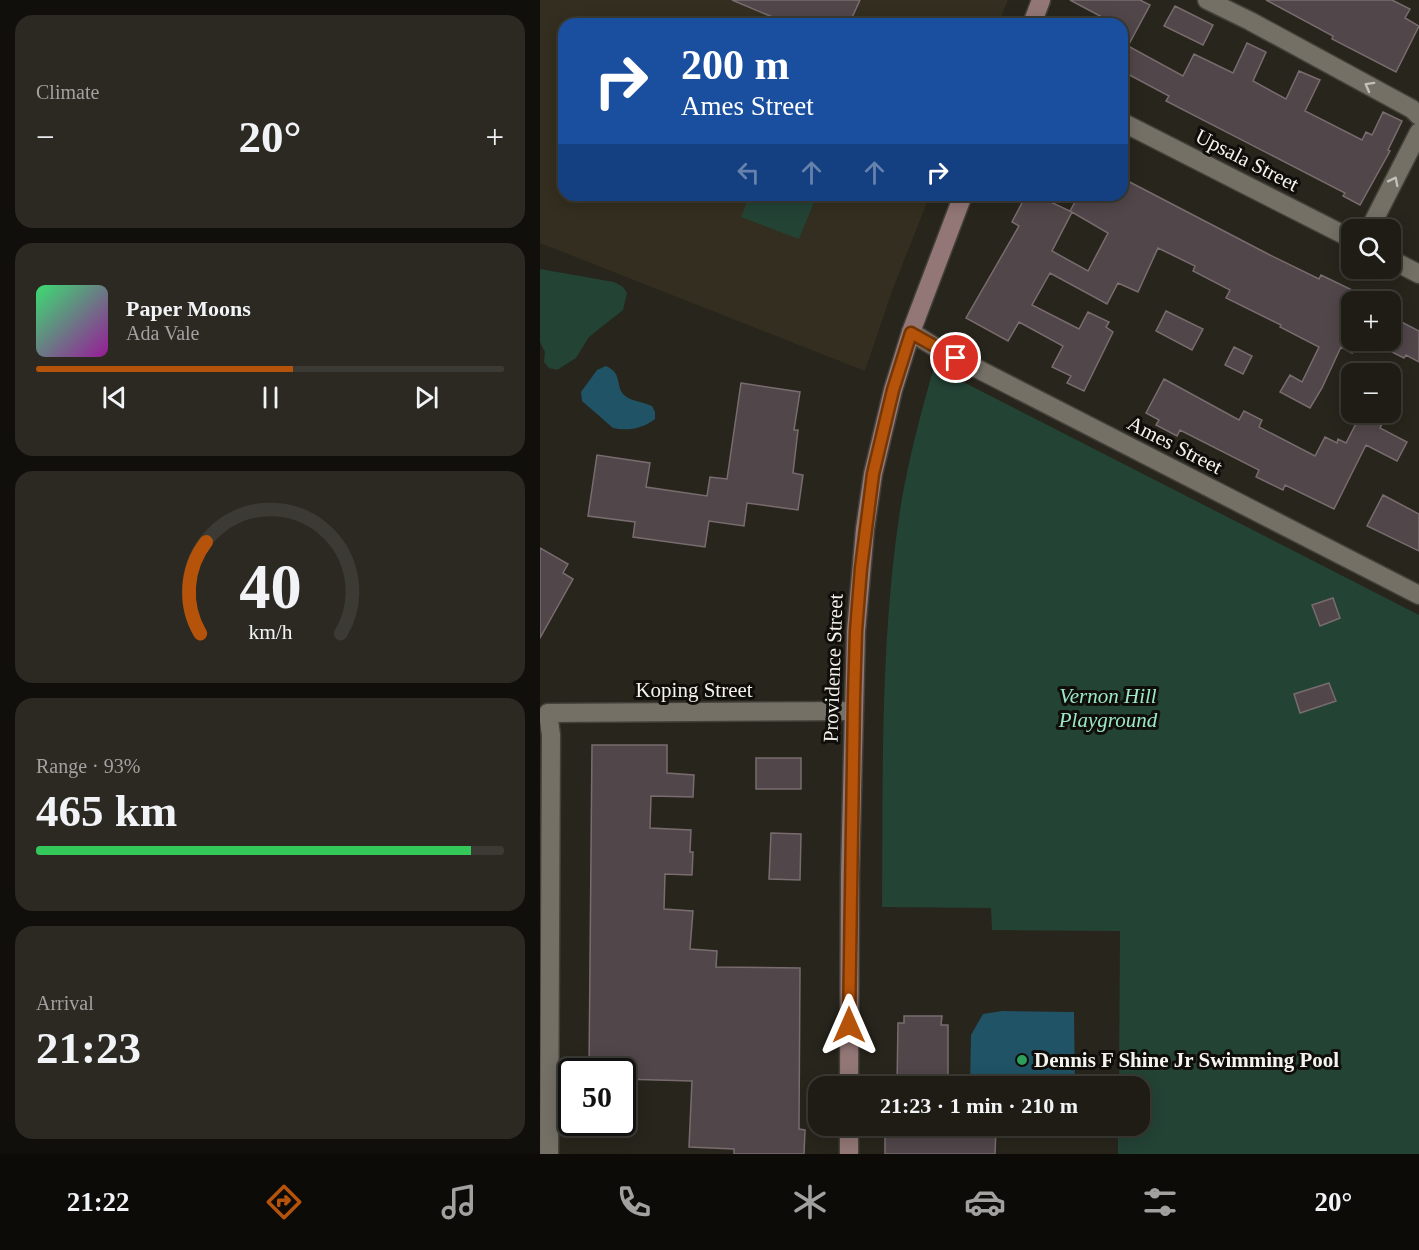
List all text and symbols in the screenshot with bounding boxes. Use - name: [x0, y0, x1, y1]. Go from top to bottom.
- icon: right: [582, 42, 660, 120]
- text: 200 m: [681, 42, 790, 88]
- text: Climate: [36, 81, 99, 103]
- one-way arrow: [1365, 82, 1375, 93]
- text: Ames Street: [681, 91, 814, 121]
- text: 20°: [239, 112, 302, 162]
- text: −: [36, 119, 55, 155]
- text: +: [485, 119, 504, 155]
- street label: Upsala Street: [1191, 124, 1303, 196]
- icon: left: [732, 156, 765, 189]
- icon: ahead: [795, 156, 828, 189]
- icon: ahead: [858, 156, 891, 189]
- icon: right: [921, 156, 954, 189]
- one-way arrow: [1387, 176, 1398, 187]
- map controls: [1341, 219, 1401, 423]
- button: search: [1341, 219, 1401, 279]
- button: +: [1341, 291, 1401, 351]
- text: Paper Moons: [126, 296, 251, 321]
- text: Ada Vale: [126, 322, 200, 344]
- pin: [930, 332, 981, 383]
- icon: arrive: [939, 341, 972, 374]
- button: −: [1341, 363, 1401, 423]
- icon: previous: [98, 381, 131, 414]
- icon: pause: [254, 381, 287, 414]
- icon: next: [410, 381, 443, 414]
- street label: Ames Street: [1124, 411, 1227, 479]
- text: 40: [239, 552, 301, 621]
- street label: Providence Street: [818, 593, 848, 743]
- text: km/h: [248, 620, 292, 644]
- street label: Koping Street: [635, 678, 753, 702]
- park label: Vernon Hill Playground: [1058, 684, 1158, 732]
- text: Range · 93%: [36, 755, 140, 777]
- text: 465 km: [36, 786, 177, 836]
- text: Arrival: [36, 992, 94, 1014]
- position arrow: [817, 993, 881, 1057]
- text: 21:23: [36, 1023, 141, 1073]
- place label: Dennis F Shine Jr Swimming Pool: [1034, 1048, 1339, 1072]
- marker: Dennis F Shine Jr Swimming Pool: [1015, 1053, 1029, 1067]
- speed limit sign: 50: [558, 1058, 636, 1136]
- text: 21:23 · 1 min · 210 m: [880, 1093, 1078, 1118]
- icon: directions: [263, 1181, 305, 1223]
- icon: music: [438, 1181, 480, 1223]
- icon: phone: [613, 1181, 655, 1223]
- icon: climate: [789, 1181, 831, 1223]
- icon: car: [964, 1181, 1006, 1223]
- icon: filters: [1139, 1181, 1181, 1223]
- text: 21:22: [67, 1187, 130, 1217]
- text: 20°: [1314, 1187, 1352, 1217]

